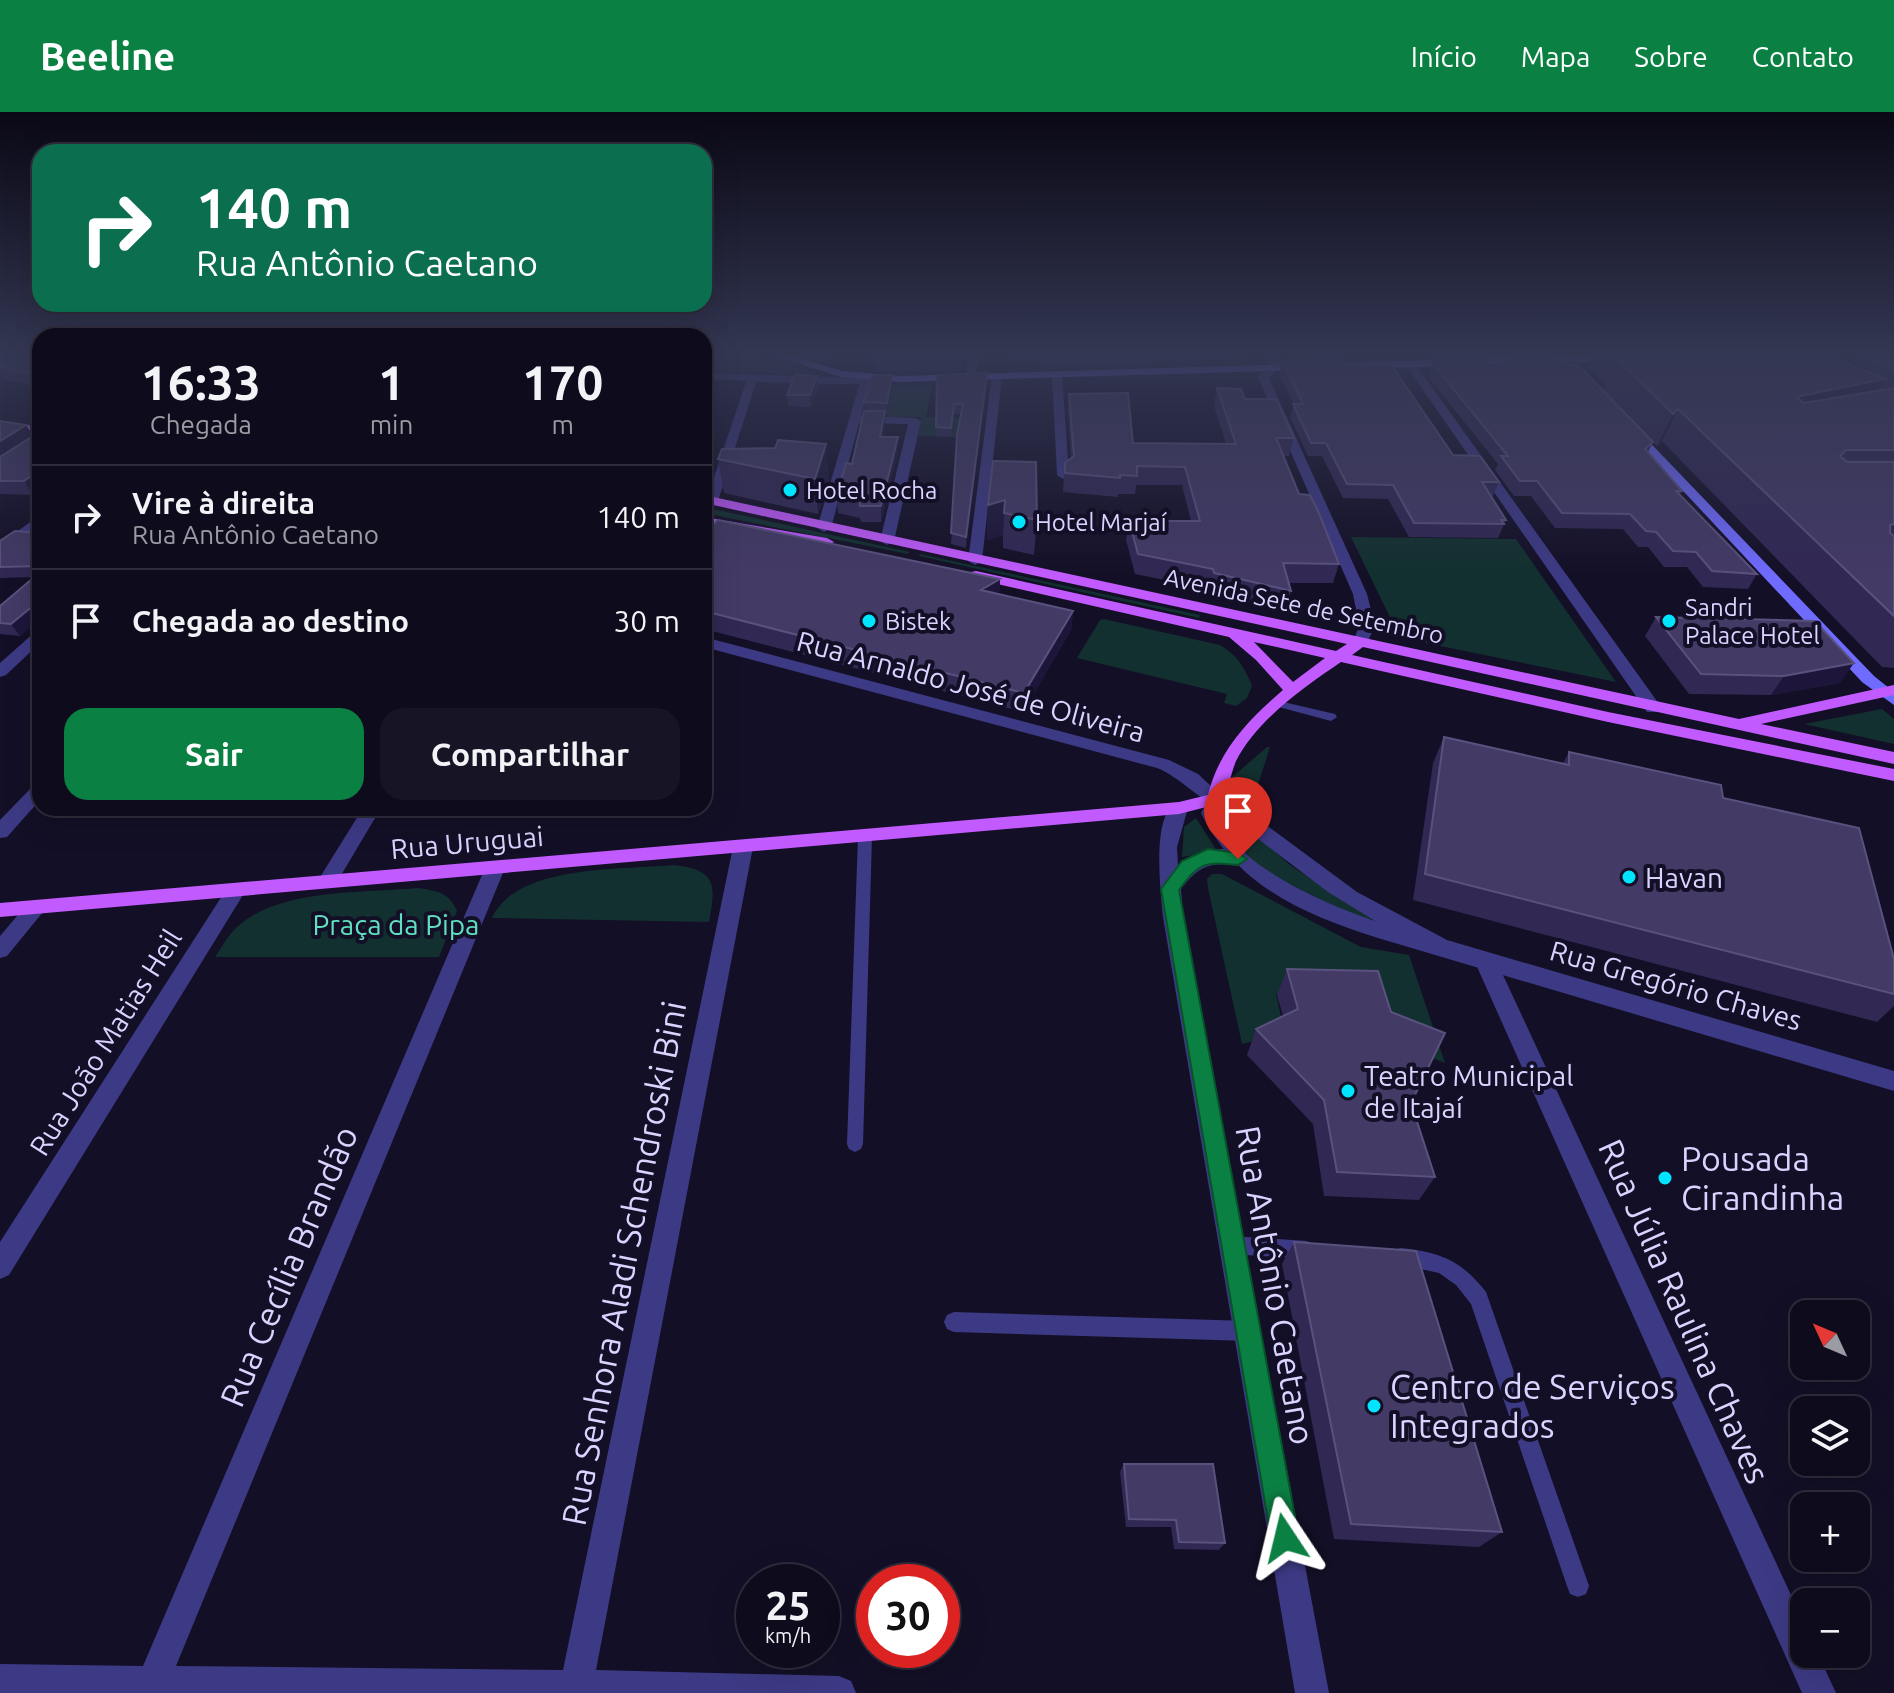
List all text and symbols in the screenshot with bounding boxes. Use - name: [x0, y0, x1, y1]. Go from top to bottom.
- text: Beeline: [40, 35, 175, 77]
- text: Início: [1411, 41, 1477, 72]
- text: Mapa: [1521, 41, 1590, 72]
- text: Sobre: [1634, 41, 1708, 72]
- text: Contato: [1752, 41, 1854, 72]
- icon: right: [64, 176, 168, 280]
- text: 140 m: [196, 176, 352, 239]
- text: Rua Antônio Caetano: [196, 242, 538, 283]
- text: 16:33: [141, 355, 261, 409]
- text: 1: [378, 355, 405, 409]
- text: 170: [522, 355, 603, 409]
- text: Chegada: [150, 410, 252, 439]
- text: min: [370, 410, 413, 439]
- text: m: [551, 410, 574, 439]
- place label: Hotel Rocha: [806, 477, 937, 504]
- marker: Hotel Rocha: [781, 481, 799, 499]
- text: Vire à direita: [132, 486, 315, 520]
- icon: right: [64, 495, 108, 539]
- text: 140 m: [596, 500, 680, 534]
- place label: Hotel Marjaí: [1035, 509, 1168, 536]
- marker: Hotel Marjaí: [1010, 513, 1028, 531]
- text: Rua Antônio Caetano: [132, 520, 379, 549]
- street label: Avenida Sete de Setembro: [1162, 563, 1446, 649]
- place label: Sandri Palace Hotel: [1685, 594, 1820, 649]
- icon: arrive: [64, 599, 108, 643]
- text: Chegada ao destino: [132, 604, 409, 638]
- text: 30 m: [613, 604, 680, 638]
- place label: Bistek: [885, 608, 951, 635]
- marker: Bistek: [860, 612, 878, 630]
- marker: Sandri Palace Hotel: [1660, 612, 1678, 630]
- street label: Rua Arnaldo José de Oliveira: [794, 625, 1148, 747]
- button: Sair: [64, 708, 364, 800]
- button: Compartilhar: [380, 708, 680, 800]
- pin: [1204, 777, 1272, 859]
- icon: arrive: [1216, 789, 1260, 833]
- street label: Rua Uruguai: [389, 820, 545, 864]
- place label: Havan: [1645, 862, 1723, 893]
- marker: Havan: [1620, 868, 1638, 886]
- park label: Praça da Pipa: [313, 909, 479, 940]
- street label: Rua João Matias Heil: [23, 923, 187, 1161]
- street label: Rua Gregório Chaves: [1547, 934, 1805, 1036]
- street label: Rua Senhora Aladi Schendroski Bini: [553, 998, 693, 1528]
- place label: Teatro Municipal de Itajaí: [1364, 1060, 1574, 1123]
- marker: Teatro Municipal de Itajaí: [1339, 1082, 1357, 1100]
- street label: Rua Cecília Brandão: [212, 1120, 364, 1412]
- street label: Rua Antônio Caetano: [1229, 1123, 1323, 1447]
- street label: Rua Júlia Raulina Chaves: [1592, 1133, 1778, 1489]
- place label: Pousada Cirandinha: [1681, 1139, 1844, 1216]
- marker: Pousada Cirandinha: [1656, 1169, 1674, 1187]
- north arrow: [1790, 1300, 1870, 1380]
- map controls: [1790, 1300, 1870, 1668]
- place label: Centro de Serviços Integrados: [1390, 1367, 1675, 1444]
- button: layers: [1790, 1396, 1870, 1476]
- marker: Centro de Serviços Integrados: [1365, 1397, 1383, 1415]
- button: +: [1790, 1492, 1870, 1572]
- position arrow: [1243, 1496, 1327, 1580]
- speed limit sign: 30: [856, 1564, 960, 1668]
- text: 25: [765, 1583, 811, 1628]
- button: −: [1790, 1588, 1870, 1668]
- text: km/h: [765, 1624, 811, 1647]

